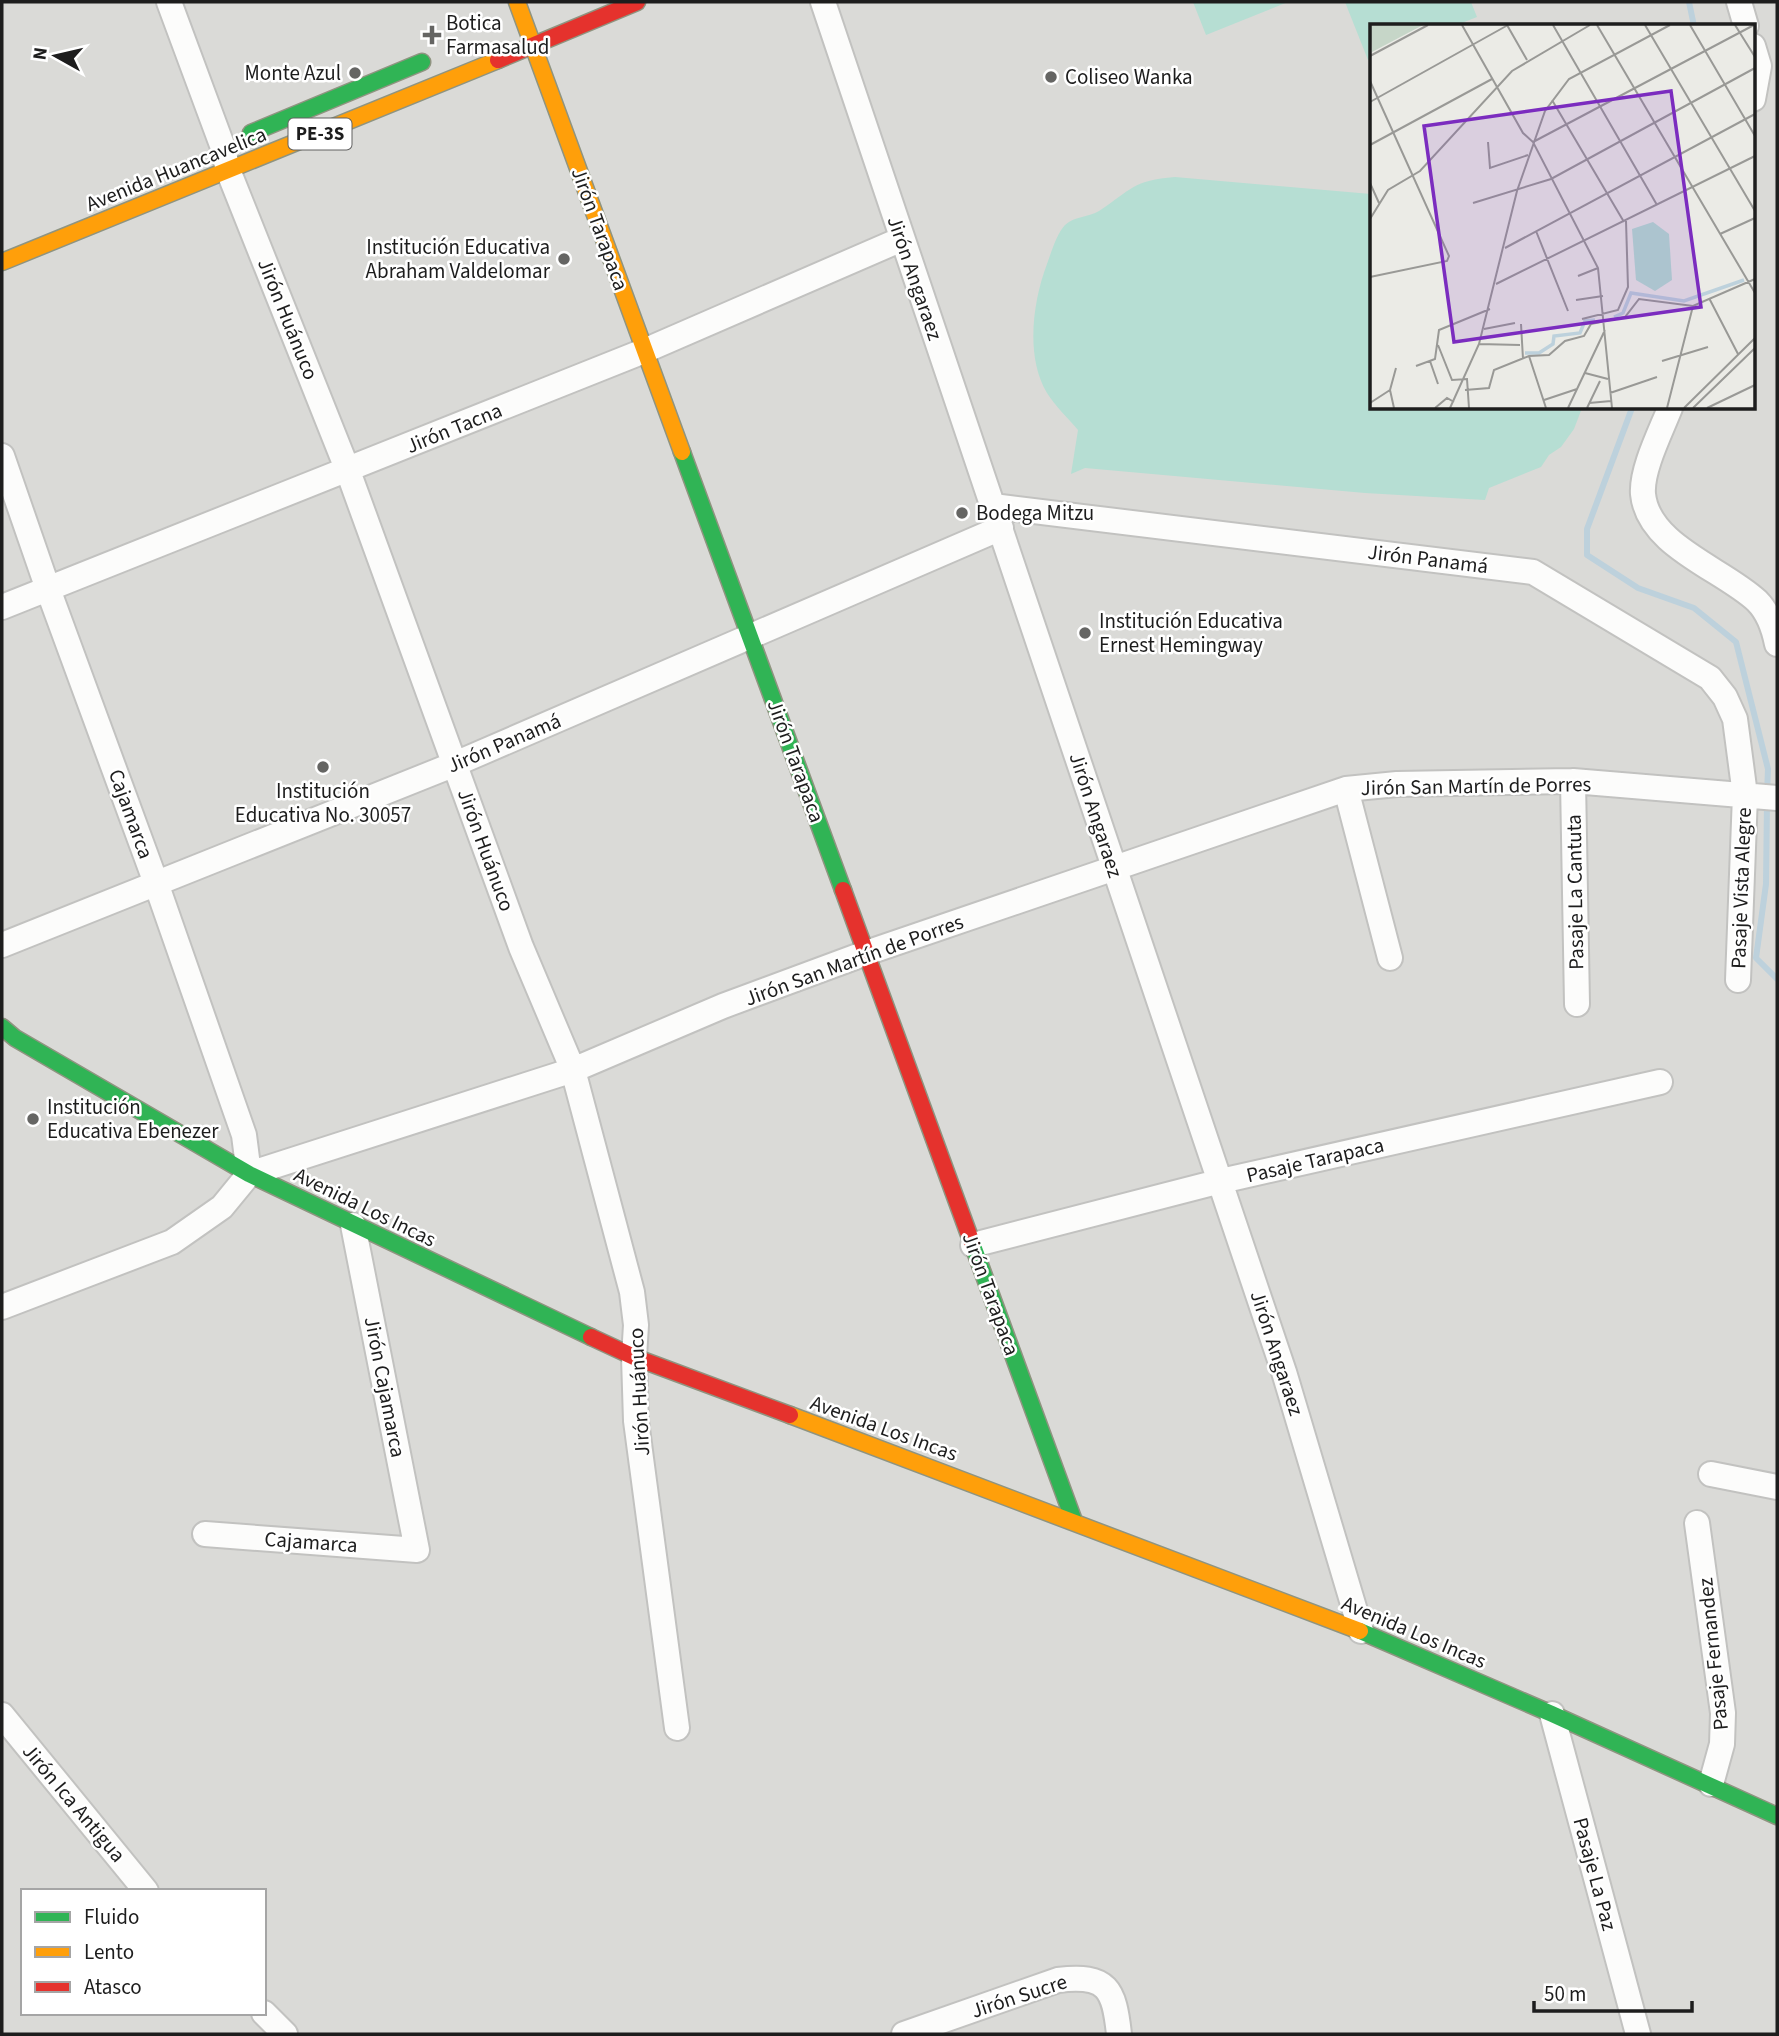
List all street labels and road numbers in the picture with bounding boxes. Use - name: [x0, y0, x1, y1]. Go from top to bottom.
- road number: PE-3S: [288, 118, 352, 150]
- street label: Avenida Huancavelica: [81, 119, 271, 219]
- street label: Jirón Tarapaca: [564, 163, 636, 295]
- street label: Jirón Angaraez: [880, 212, 950, 344]
- street label: Jirón Huánuco: [250, 254, 326, 384]
- street label: Jirón Tacna: [401, 395, 507, 461]
- street label: Jirón Panamá: [1366, 537, 1490, 581]
- street label: Jirón Tarapaca: [760, 695, 832, 827]
- street label: Jirón Panamá: [442, 706, 566, 780]
- street label: Jirón Angaraez: [1062, 749, 1130, 881]
- street label: Cajamarca: [101, 765, 161, 863]
- street label: Jirón San Martín de Porres: [1360, 769, 1592, 803]
- street label: Jirón Huánuco: [450, 784, 522, 916]
- street label: Pasaje Vista Alegre: [1723, 807, 1759, 969]
- street label: Pasaje La Cantuta: [1559, 814, 1591, 970]
- street label: Jirón San Martín de Porres: [741, 906, 968, 1014]
- street label: Pasaje Tarapaca: [1243, 1130, 1387, 1190]
- street label: Avenida Los Incas: [289, 1160, 441, 1254]
- street label: Jirón Tarapaca: [955, 1228, 1027, 1360]
- street label: Jirón Angaraez: [1243, 1287, 1311, 1419]
- street label: Jirón Cajamarca: [357, 1314, 413, 1460]
- street label: Jirón Huánuco: [621, 1327, 657, 1457]
- street label: Avenida Los Incas: [806, 1387, 962, 1469]
- street label: Cajamarca: [263, 1524, 359, 1560]
- street label: Pasaje Fernandez: [1690, 1576, 1736, 1732]
- street label: Avenida Los Incas: [1337, 1588, 1491, 1676]
- street label: Jirón Ica Antigua: [15, 1737, 133, 1869]
- street label: Pasaje La Paz: [1565, 1814, 1625, 1934]
- street label: Jirón Sucre: [967, 1966, 1071, 2026]

